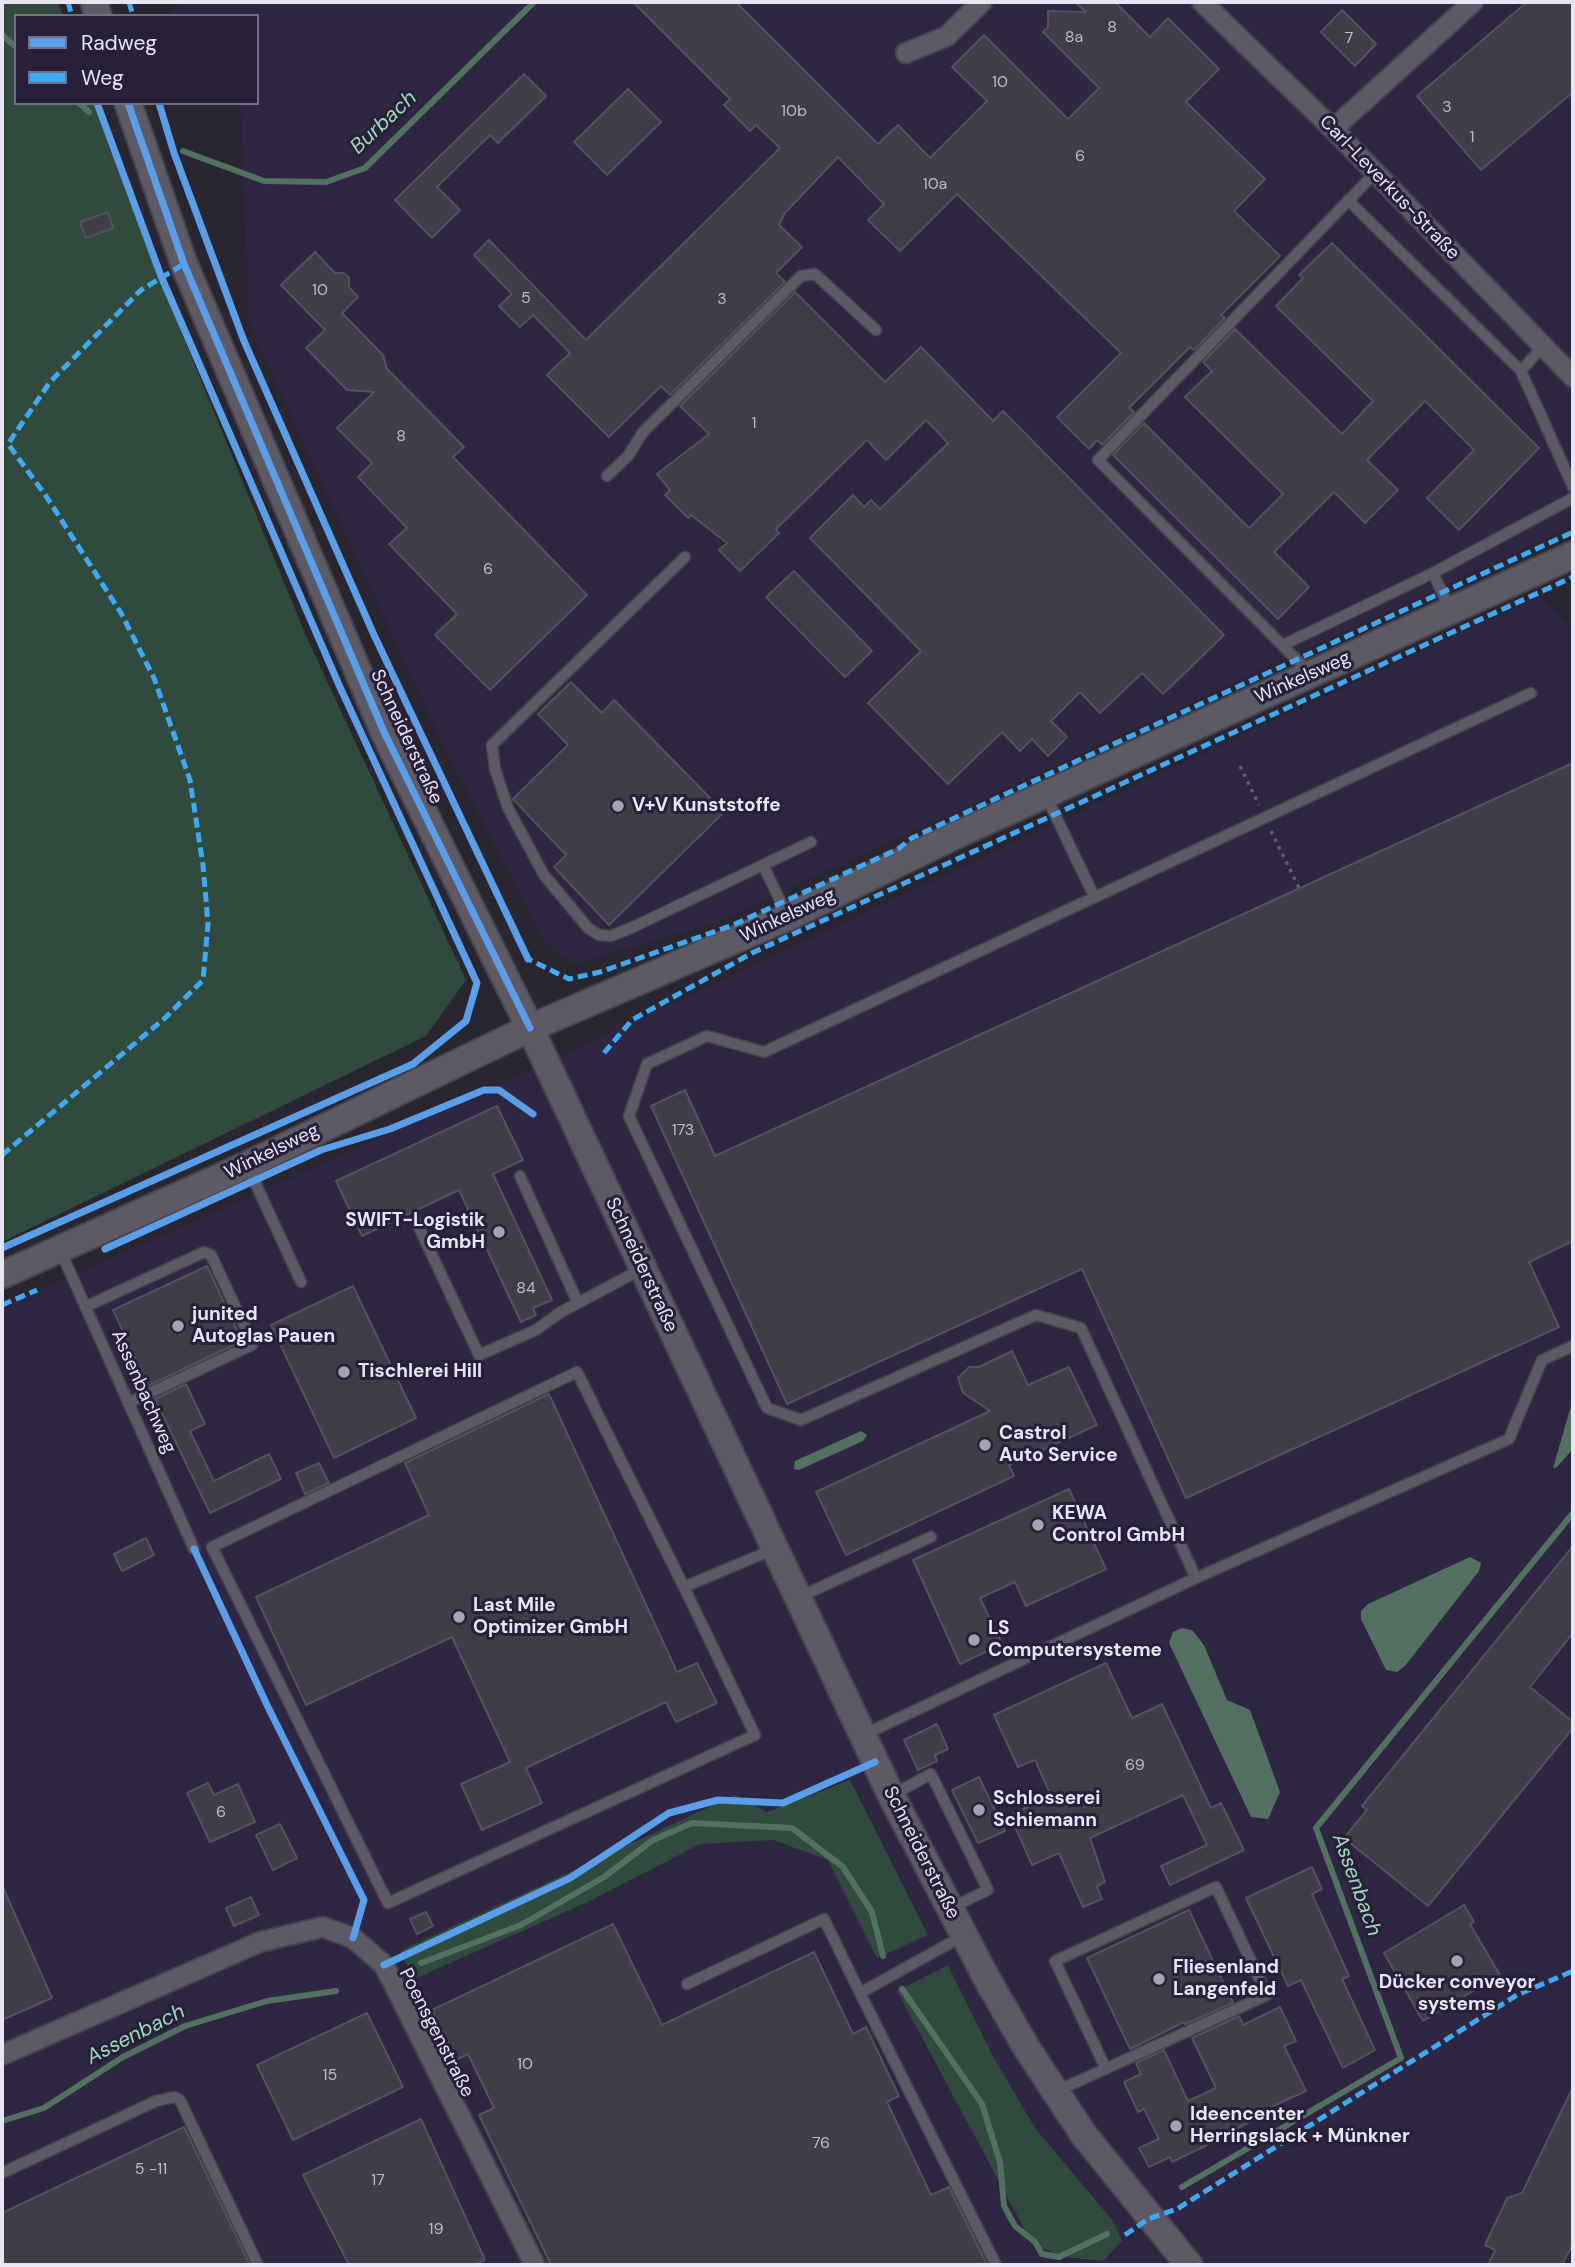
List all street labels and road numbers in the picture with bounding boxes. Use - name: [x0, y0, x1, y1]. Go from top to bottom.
- street label: Carl-Leverkus-Straße: [1314, 111, 1464, 265]
- street label: Winkelsweg: [1252, 647, 1354, 709]
- street label: Schneiderstraße: [365, 666, 447, 808]
- street label: Winkelsweg: [737, 884, 839, 948]
- street label: Winkelsweg: [221, 1119, 323, 1185]
- street label: Schneiderstraße: [600, 1194, 682, 1336]
- street label: Assenbachweg: [106, 1327, 180, 1457]
- street label: Schneiderstraße: [878, 1783, 964, 1923]
- street label: Poensgenstraße: [394, 1965, 478, 2101]

